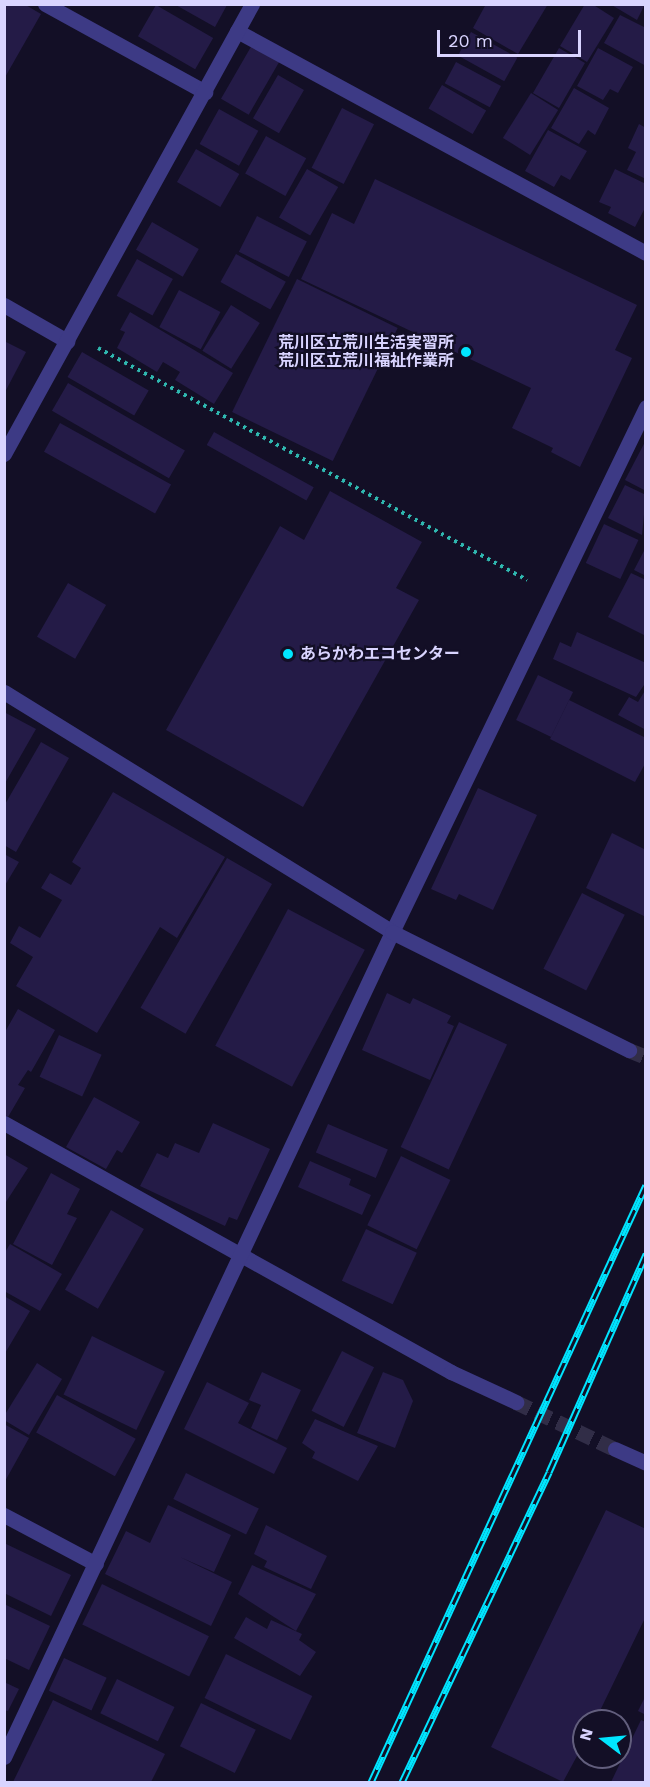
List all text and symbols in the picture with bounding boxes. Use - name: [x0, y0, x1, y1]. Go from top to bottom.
- scale bar: [440, 18, 584, 56]
- text: 20 m: [448, 30, 493, 51]
- place label: 荒川区立荒川生活実習所 荒川区立荒川福祉作業所: [278, 333, 454, 371]
- marker: 荒川区立荒川生活実習所 荒川区立荒川福祉作業所: [459, 345, 473, 359]
- place label: あらかわエコセンター: [300, 644, 460, 664]
- marker: あらかわエコセンター: [281, 647, 295, 661]
- north arrow: [572, 1709, 632, 1769]
- text: N: [575, 1726, 597, 1743]

